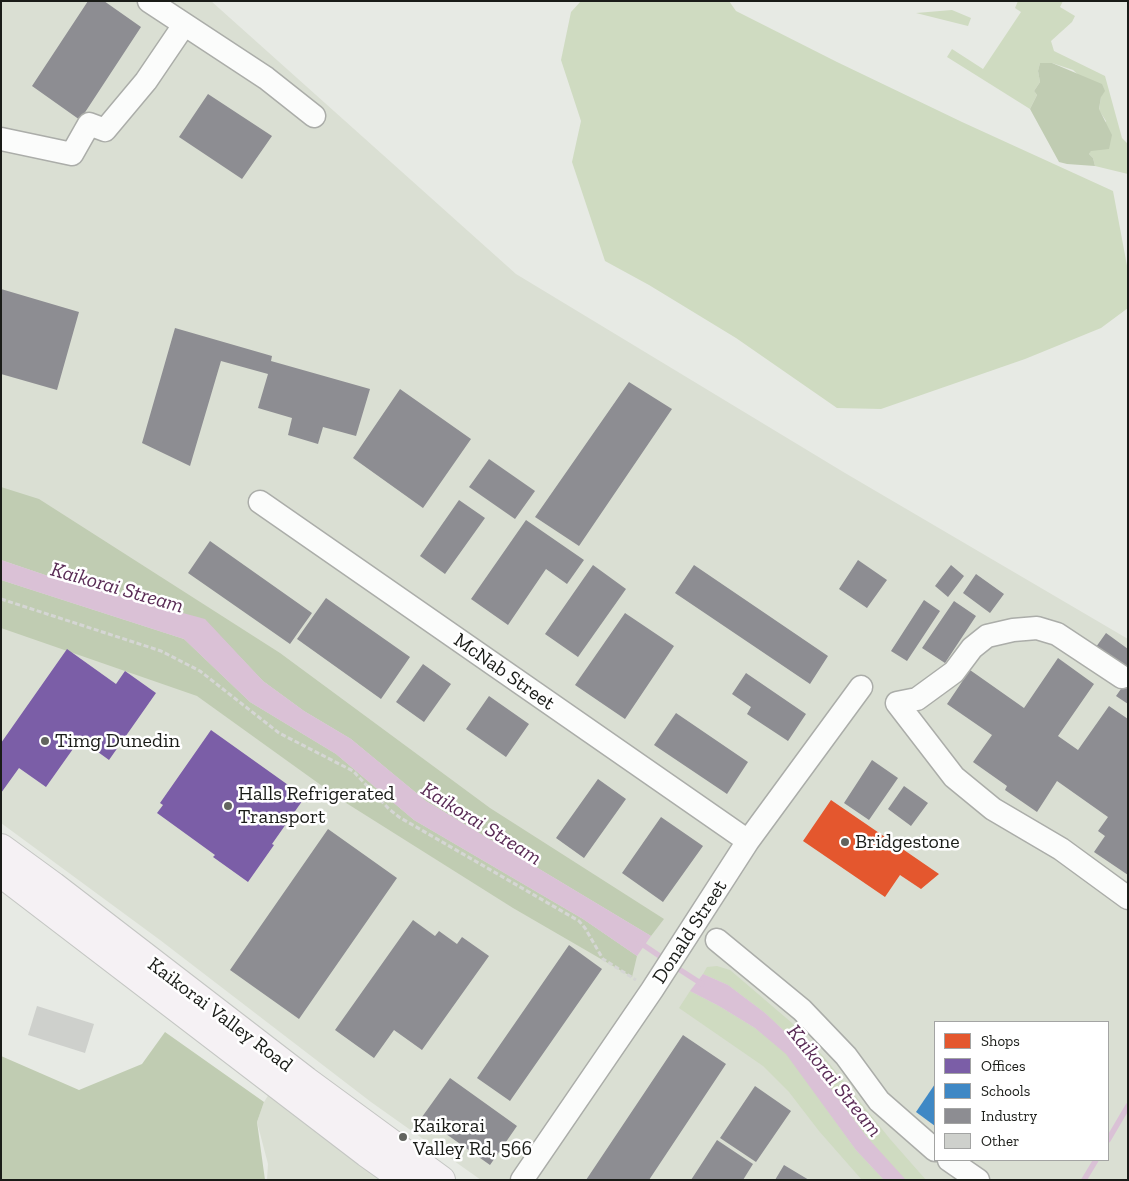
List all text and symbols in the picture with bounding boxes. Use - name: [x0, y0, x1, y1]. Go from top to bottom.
- water label: Kaikorai Stream: [48, 557, 186, 619]
- street label: McNab Street: [449, 628, 559, 716]
- place label: Timg Dunedin: [55, 729, 180, 753]
- marker: Timg Dunedin: [39, 735, 51, 747]
- water label: Kaikorai Stream: [416, 777, 546, 871]
- place label: Halls Refrigerated Transport: [238, 782, 395, 829]
- marker: Halls Refrigerated Transport: [222, 800, 234, 812]
- place label: Bridgestone: [855, 830, 960, 854]
- marker: Bridgestone: [839, 836, 851, 848]
- street label: Donald Street: [648, 876, 732, 988]
- street label: Kaikorai Valley Road: [143, 953, 297, 1077]
- water label: Kaikorai Stream: [781, 1020, 887, 1142]
- legend: [934, 1021, 1109, 1161]
- text: Shops: [981, 1032, 1020, 1050]
- text: Offices: [981, 1057, 1025, 1075]
- text: Schools: [981, 1082, 1030, 1100]
- text: Industry: [981, 1107, 1037, 1125]
- place label: Kaikorai Valley Rd, 566: [413, 1114, 532, 1161]
- marker: Kaikorai Valley Rd, 566: [397, 1131, 409, 1143]
- text: Other: [981, 1132, 1019, 1150]

